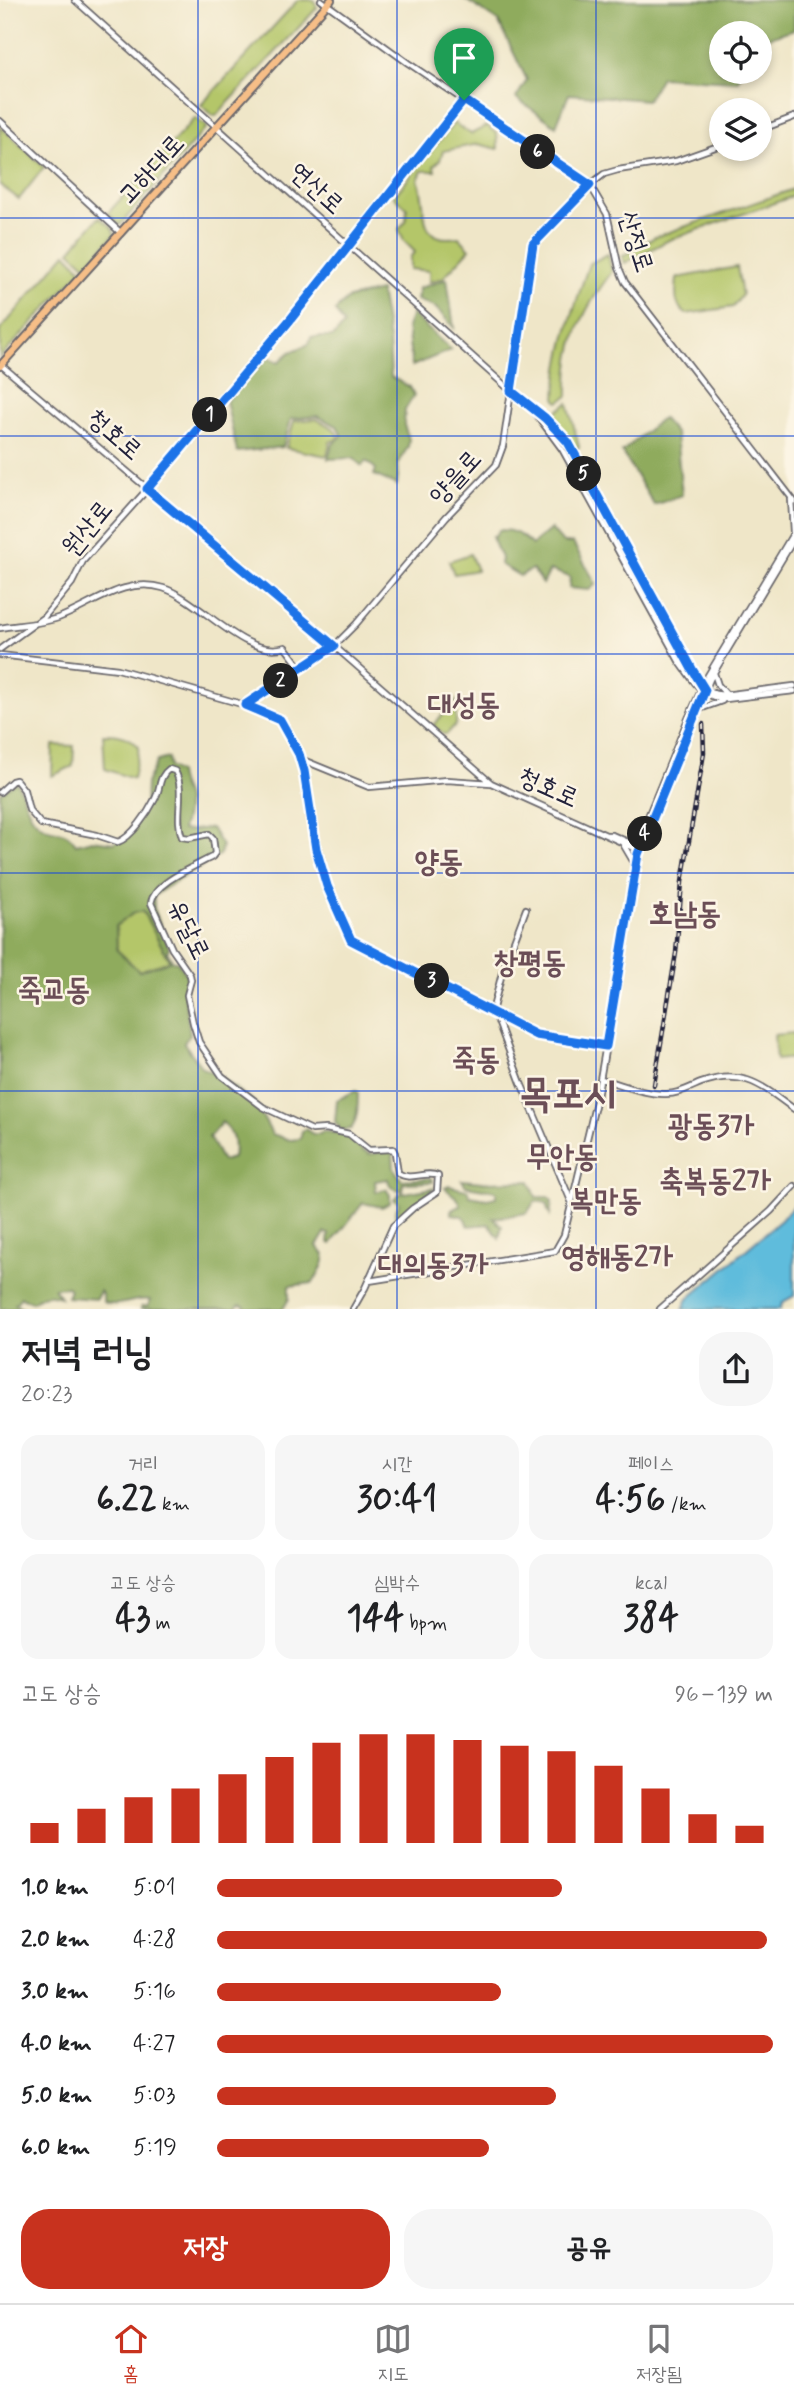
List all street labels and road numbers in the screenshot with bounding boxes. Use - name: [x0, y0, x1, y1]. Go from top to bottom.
- street label: 고하대로: [111, 128, 193, 212]
- street label: 연산로: [281, 155, 351, 223]
- street label: 산정로: [609, 207, 661, 277]
- street label: 청호로: [79, 402, 149, 468]
- street label: 양을로: [422, 443, 490, 513]
- street label: 원산로: [55, 494, 121, 564]
- street label: 청호로: [512, 760, 584, 816]
- street label: 유달로: [159, 894, 217, 966]

